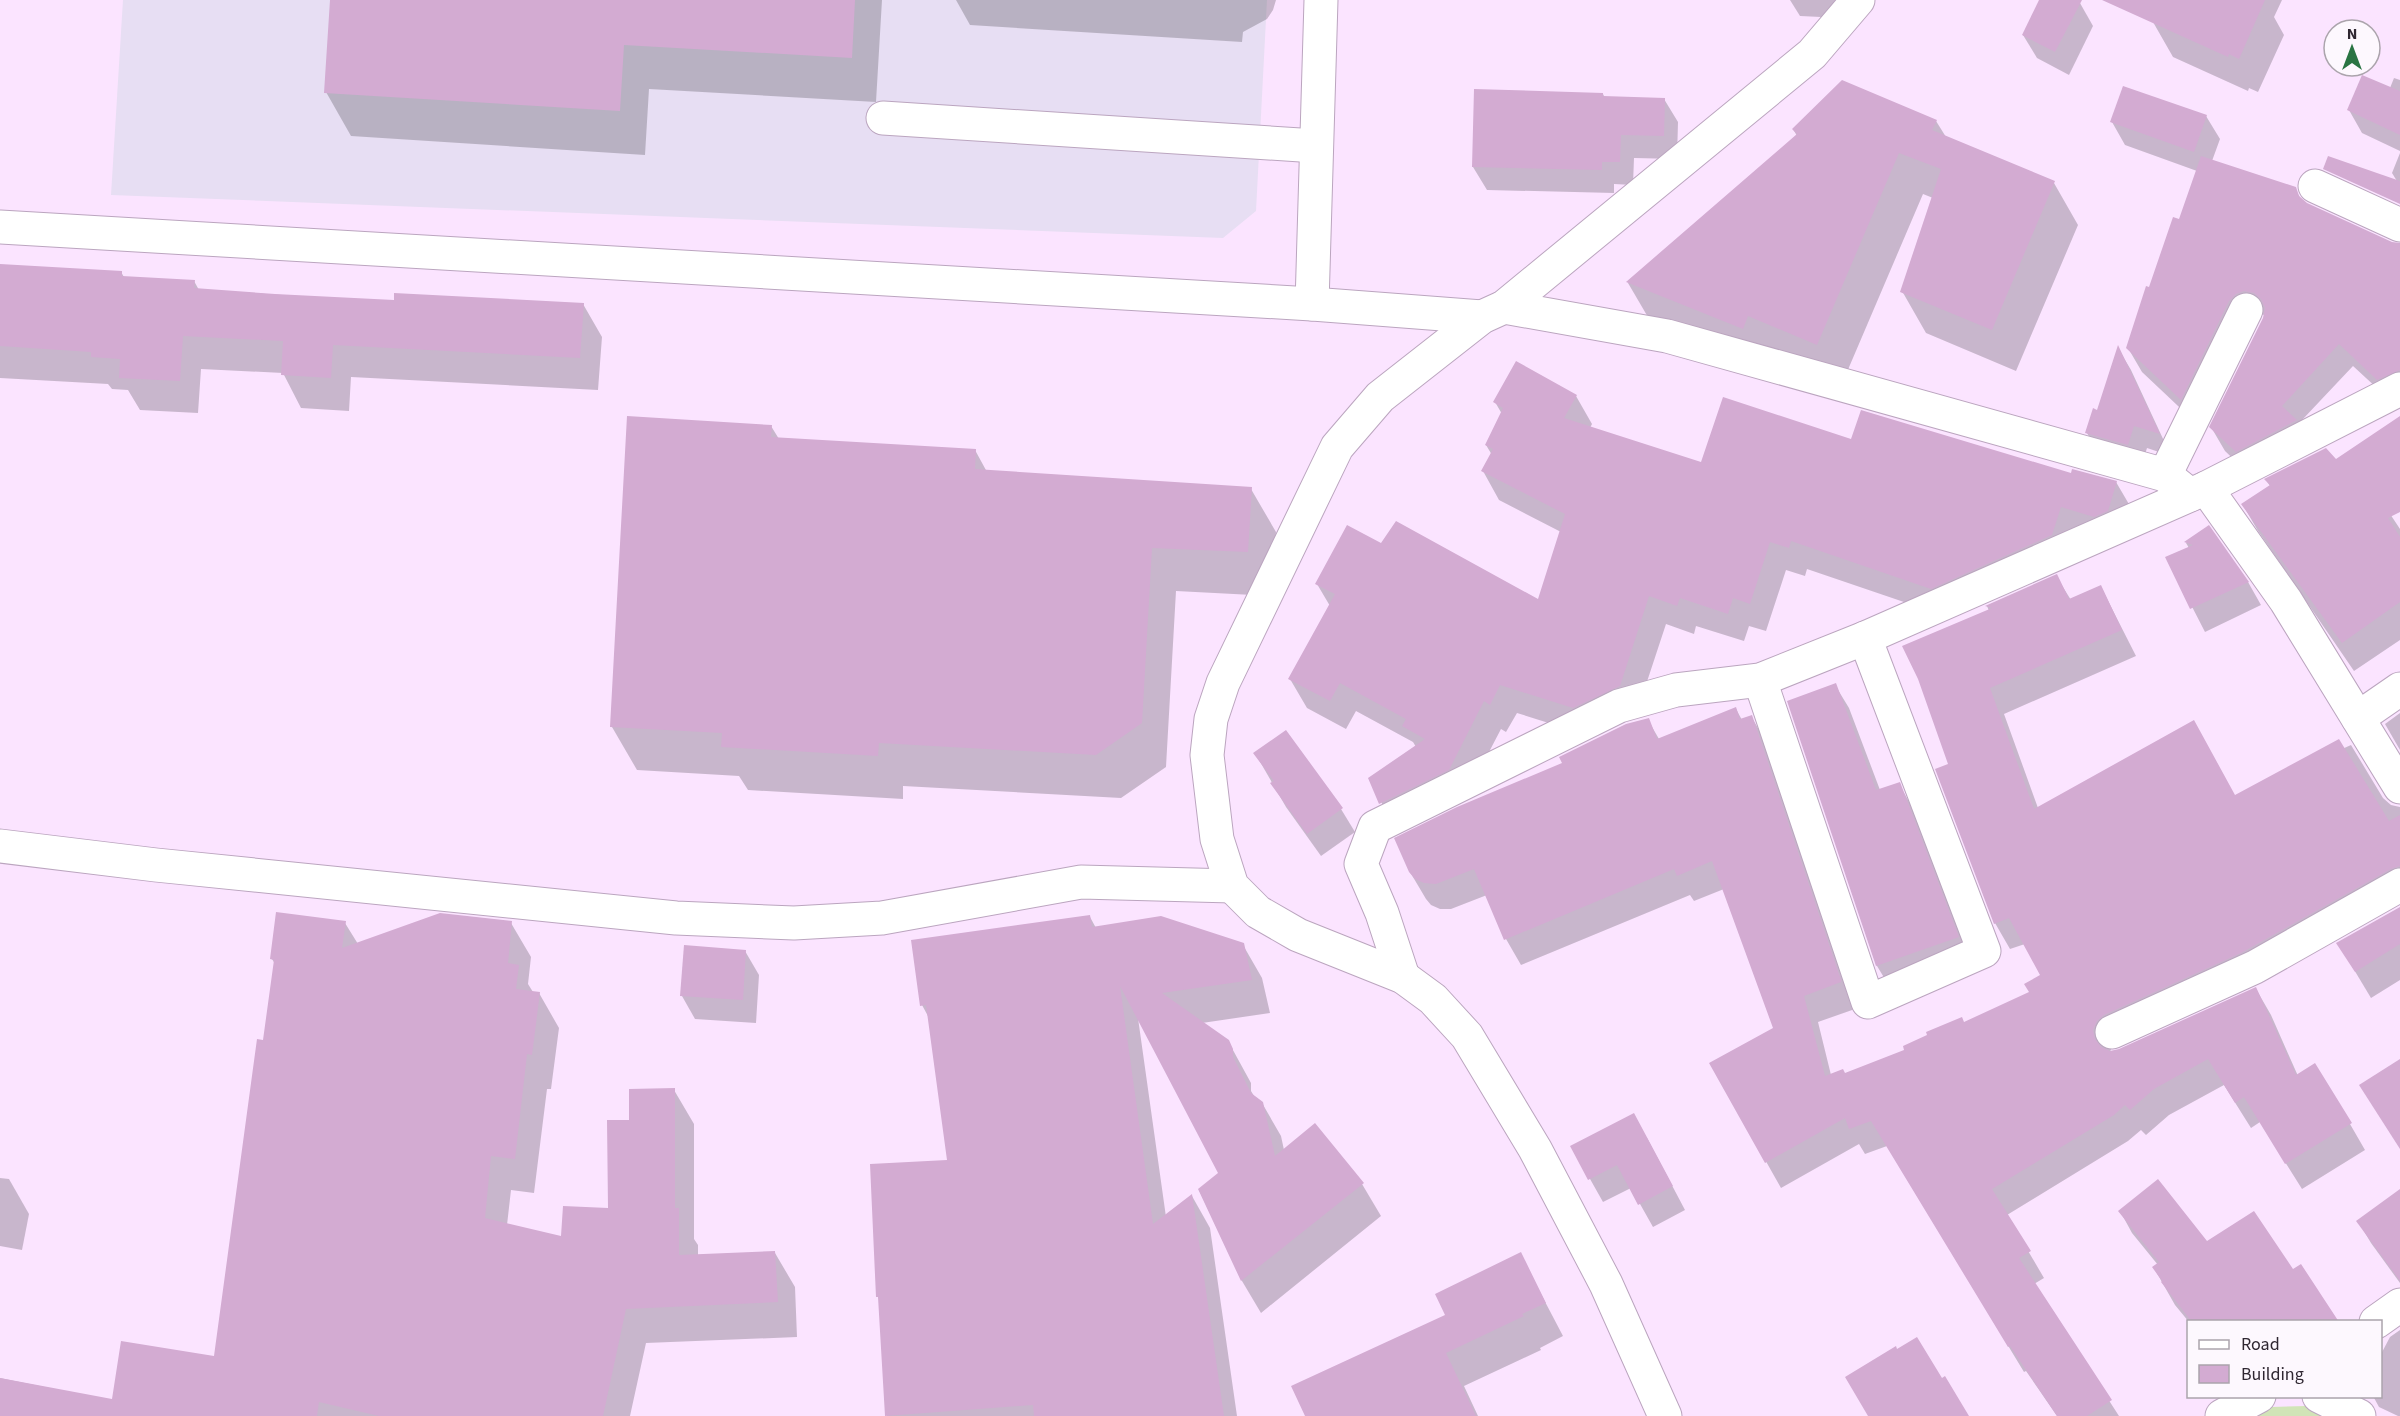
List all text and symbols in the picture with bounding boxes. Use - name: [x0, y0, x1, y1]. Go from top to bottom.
- north arrow: [2322, 18, 2382, 78]
- text: N: [2347, 23, 2357, 45]
- legend: [2187, 1320, 2382, 1398]
- text: Road: [2241, 1332, 2280, 1357]
- text: Building: [2241, 1362, 2304, 1387]

